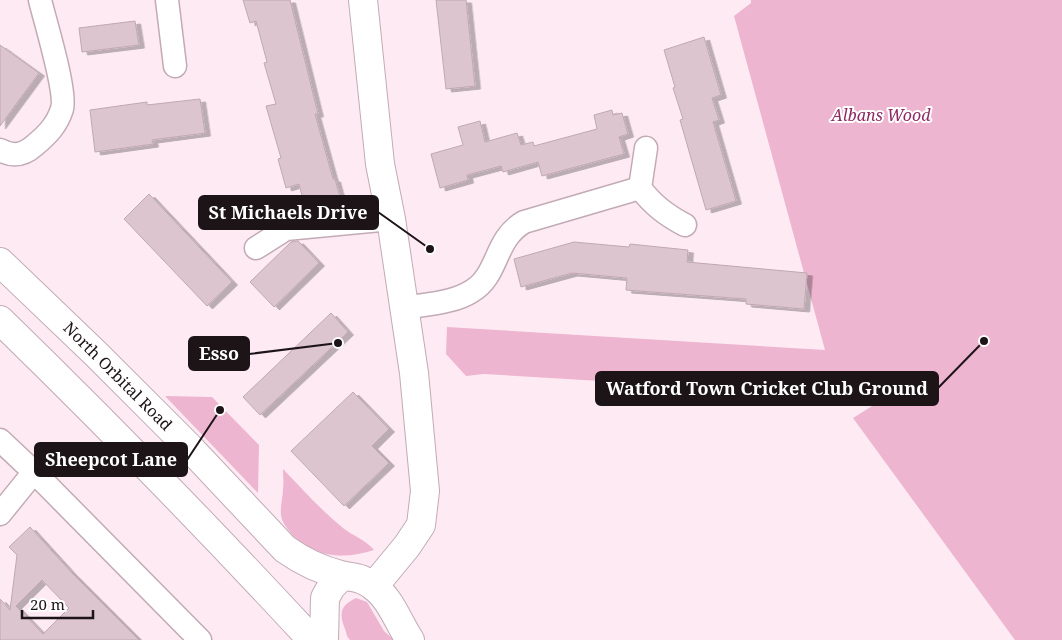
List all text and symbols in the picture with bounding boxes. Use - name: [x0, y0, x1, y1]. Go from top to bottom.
- park label: Albans Wood: [831, 104, 931, 126]
- callout: St Michaels Drive: [199, 196, 378, 229]
- text: St Michaels Drive: [209, 200, 367, 224]
- street label: North Orbital Road: [59, 317, 177, 435]
- callout: Esso: [189, 337, 249, 370]
- text: Esso: [199, 341, 239, 365]
- callout: Watford Town Cricket Club Ground: [596, 372, 938, 405]
- text: Watford Town Cricket Club Ground: [606, 376, 928, 400]
- callout: Sheepcot Lane: [35, 443, 187, 476]
- text: Sheepcot Lane: [45, 447, 177, 471]
- scale bar: [22, 588, 94, 620]
- text: 20 m: [30, 594, 65, 614]

